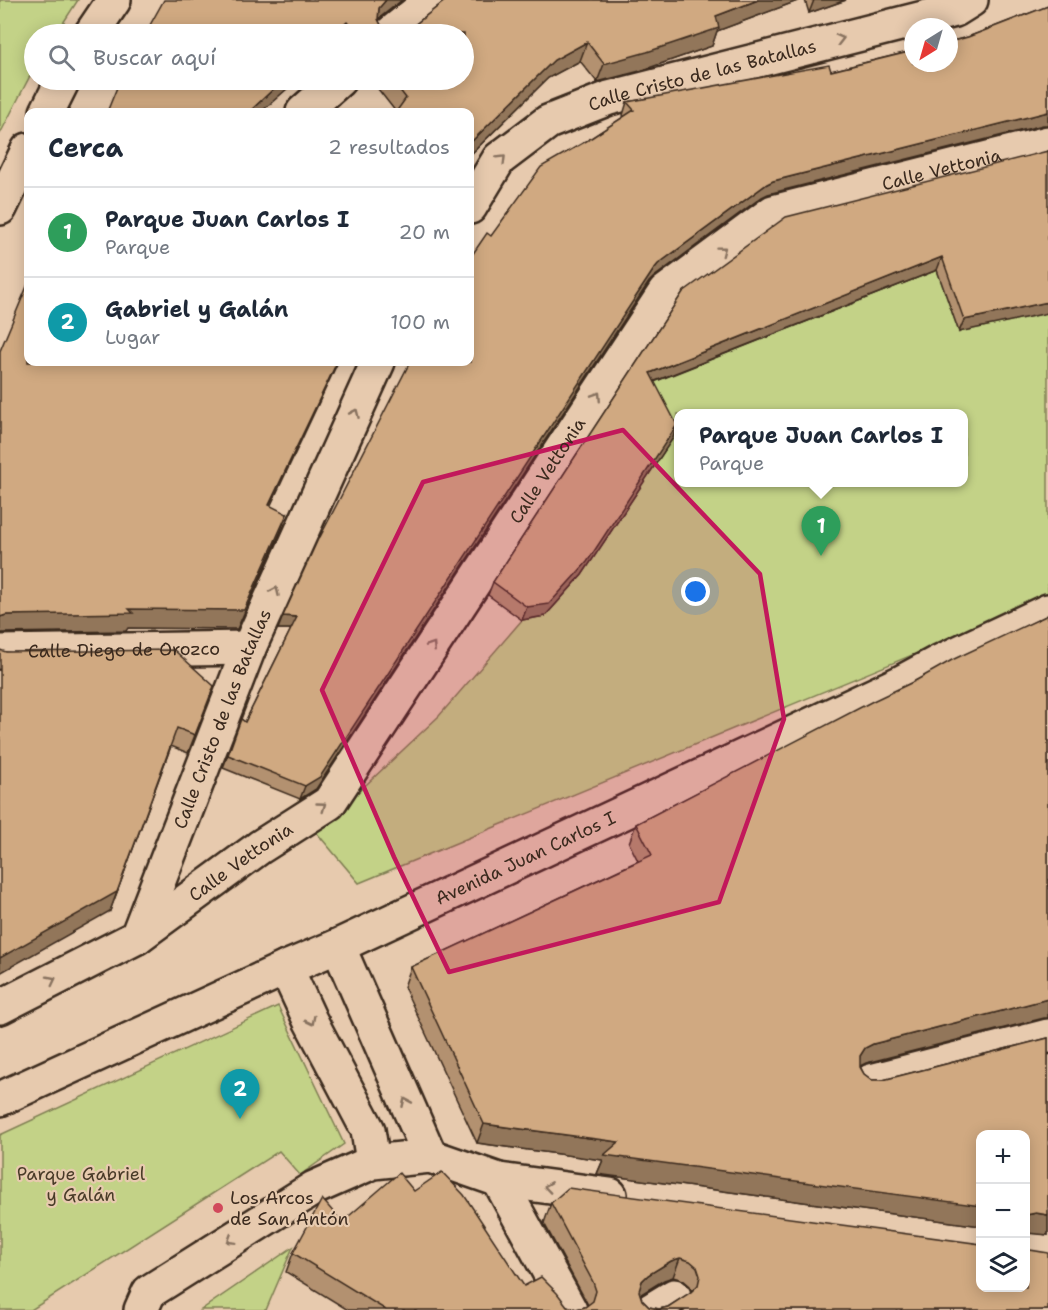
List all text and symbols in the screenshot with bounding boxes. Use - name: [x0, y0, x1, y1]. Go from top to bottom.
- north arrow: [904, 18, 958, 72]
- search box: [24, 24, 474, 90]
- street label: Calle Cristo de las Batallas: [585, 34, 819, 117]
- one-way arrow: [835, 34, 845, 47]
- icon: search: [45, 41, 78, 74]
- text: Buscar aquí: [93, 43, 216, 72]
- text: Cerca: [48, 130, 123, 165]
- text: 2 resultados: [328, 134, 450, 160]
- street label: Calle Vettonia: [879, 143, 1004, 196]
- one-way arrow: [495, 155, 506, 165]
- text: Parque Juan Carlos I: [105, 205, 349, 234]
- text: 1: [63, 219, 72, 245]
- text: 20 m: [399, 219, 450, 245]
- text: Parque: [105, 234, 170, 260]
- one-way arrow: [716, 246, 727, 257]
- text: Gabriel y Galán: [105, 295, 288, 324]
- text: 2: [61, 309, 75, 335]
- text: 100 m: [390, 309, 450, 335]
- text: Lugar: [105, 324, 161, 350]
- one-way arrow: [590, 391, 601, 402]
- one-way arrow: [348, 408, 360, 419]
- popup: [674, 409, 968, 487]
- street label: Calle Vettonia: [504, 413, 591, 528]
- text: Parque Juan Carlos I: [699, 421, 943, 450]
- text: Parque: [699, 450, 764, 476]
- pin: 1: [802, 506, 840, 556]
- your location: [681, 577, 710, 606]
- one-way arrow: [267, 586, 279, 597]
- street label: Calle Cristo de las Batallas: [168, 605, 277, 833]
- street label: Calle Diego de Orozco: [28, 636, 220, 664]
- one-way arrow: [425, 642, 436, 653]
- one-way arrow: [316, 802, 327, 813]
- street label: Avenida Juan Carlos I: [431, 806, 620, 911]
- street label: Calle Vettonia: [184, 817, 297, 907]
- one-way arrow: [46, 976, 56, 987]
- one-way arrow: [304, 1015, 315, 1026]
- pin: 2: [220, 1070, 260, 1119]
- one-way arrow: [402, 1098, 414, 1109]
- map controls: [976, 1130, 1030, 1292]
- button: +: [976, 1130, 1030, 1184]
- park label: Parque Gabriel y Galán: [17, 1162, 146, 1207]
- one-way arrow: [543, 1181, 553, 1193]
- button: −: [976, 1184, 1030, 1238]
- place label: Los Arcos de San Antón: [230, 1186, 349, 1231]
- marker: Los Arcos de San Antón: [211, 1201, 225, 1215]
- one-way arrow: [227, 1233, 237, 1245]
- button: layers: [976, 1238, 1030, 1292]

